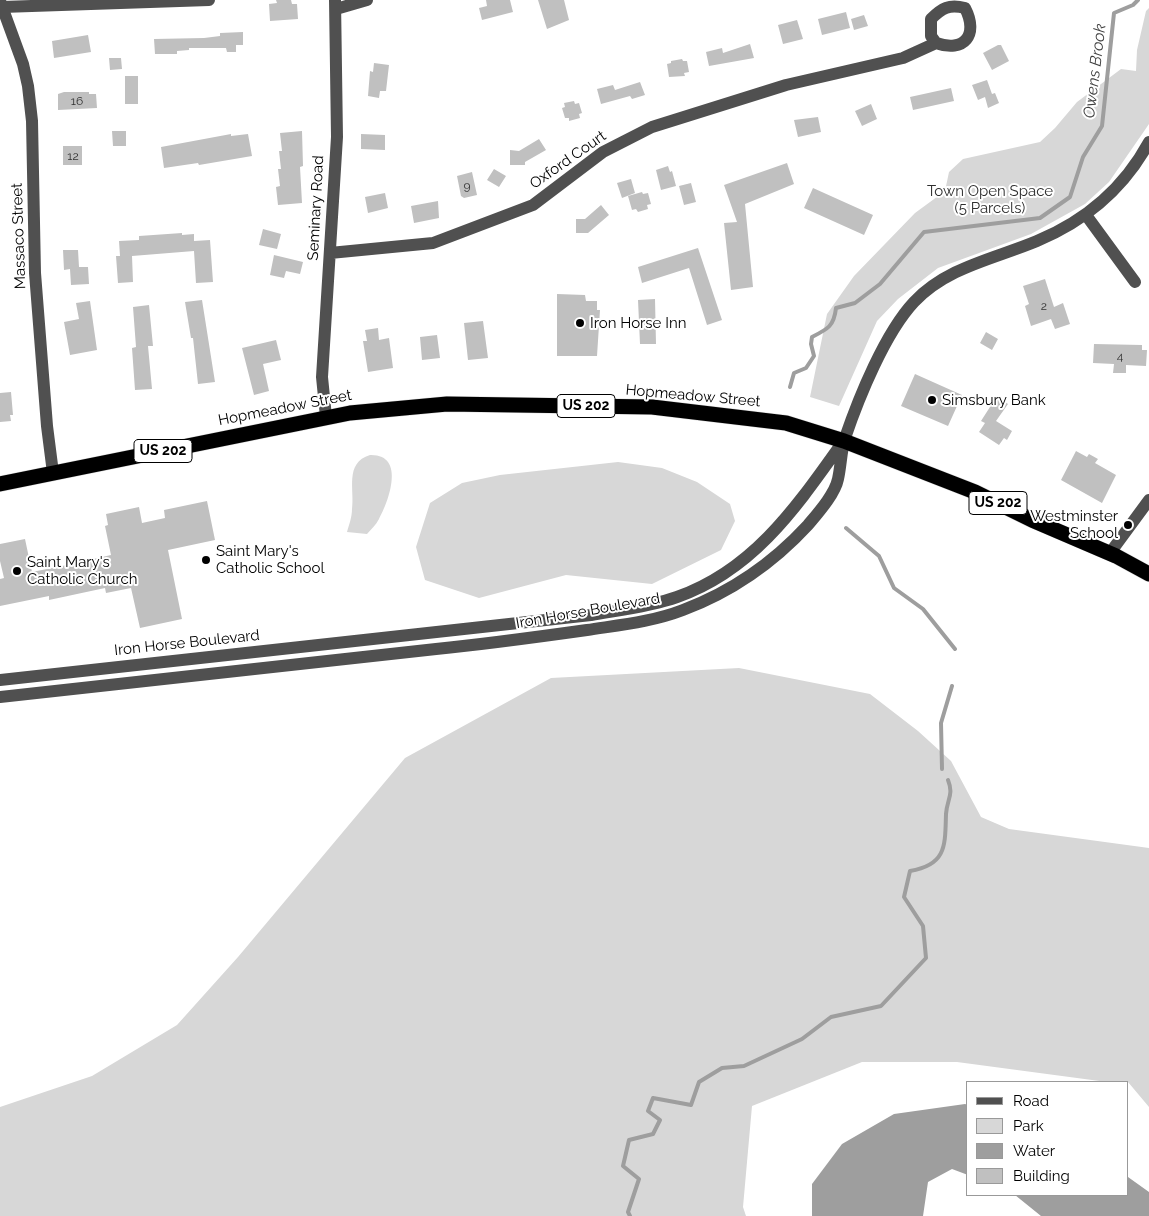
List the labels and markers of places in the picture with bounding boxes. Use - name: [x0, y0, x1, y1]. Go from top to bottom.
- place label: Iron Horse Inn: [590, 314, 686, 332]
- marker: Iron Horse Inn: [574, 317, 586, 329]
- place label: Simsbury Bank: [942, 391, 1046, 409]
- marker: Simsbury Bank: [926, 394, 938, 406]
- place label: Westminster School: [1030, 507, 1118, 542]
- marker: Westminster School: [1122, 519, 1134, 531]
- place label: Saint Mary's Catholic School: [216, 542, 325, 577]
- place label: Saint Mary's Catholic Church: [27, 553, 137, 588]
- marker: Saint Mary's Catholic School: [200, 554, 212, 566]
- marker: Saint Mary's Catholic Church: [11, 565, 23, 577]

